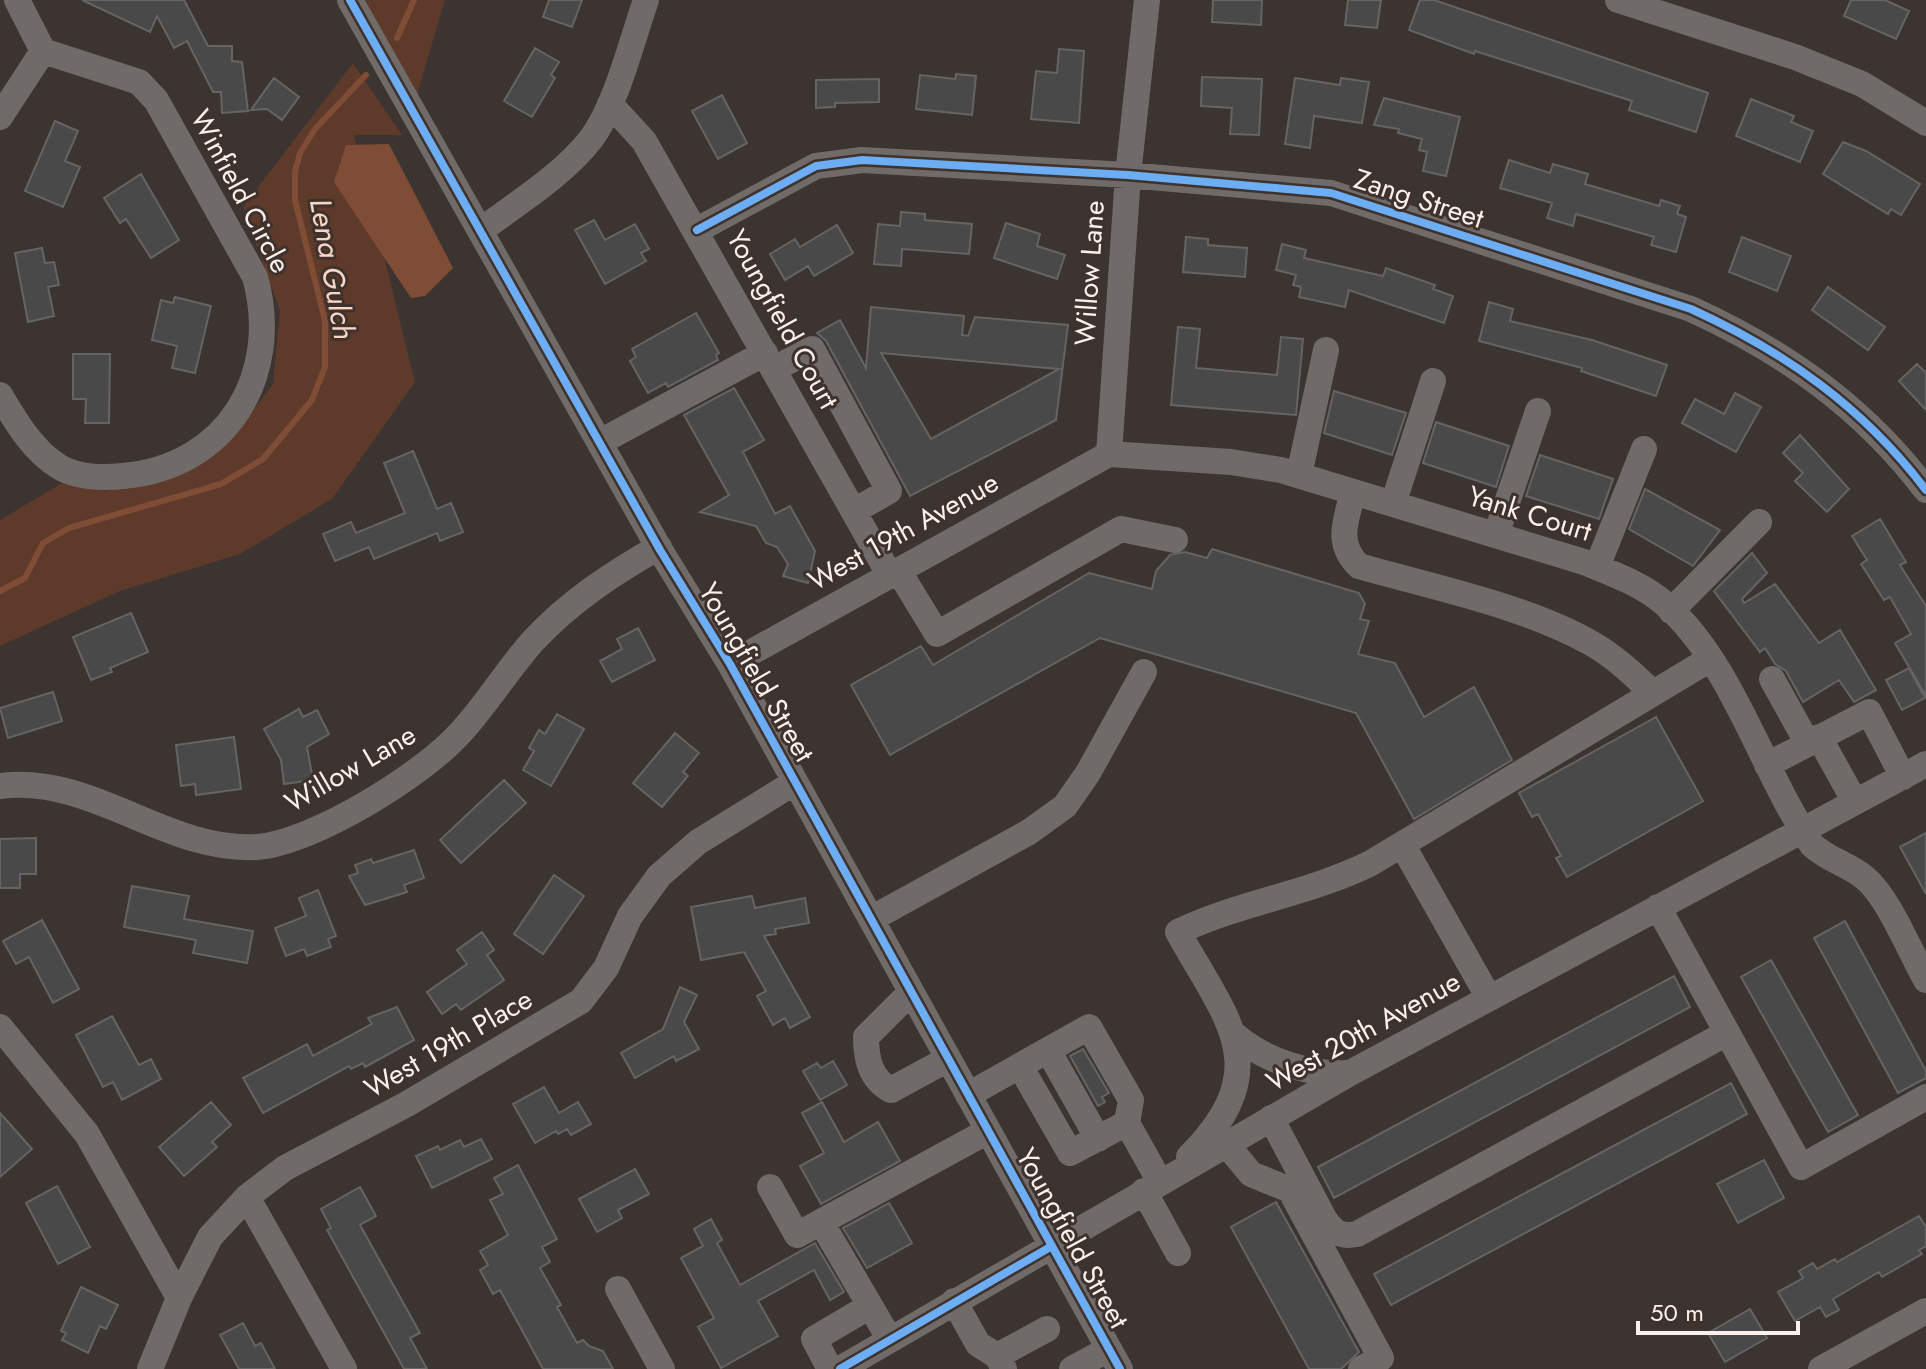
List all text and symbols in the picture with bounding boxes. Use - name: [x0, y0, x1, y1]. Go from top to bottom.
- street label: Winfield Circle: [180, 102, 301, 280]
- street label: Zang Street: [1349, 158, 1489, 239]
- water label: Lena Gulch: [299, 195, 366, 343]
- street label: Willow Lane: [1064, 199, 1115, 347]
- street label: Youngfield Court: [716, 222, 849, 417]
- street label: West 19th Avenue: [801, 462, 1006, 601]
- street label: Yank Court: [1463, 475, 1597, 552]
- street label: Youngfield Street: [689, 575, 825, 770]
- street label: Willow Lane: [277, 714, 423, 823]
- street label: West 20th Avenue: [1259, 961, 1468, 1102]
- street label: West 19th Place: [357, 979, 540, 1108]
- street label: Youngfield Street: [1006, 1140, 1139, 1336]
- scale bar: [1638, 1285, 1798, 1335]
- text: 50 m: [1650, 1295, 1704, 1330]

